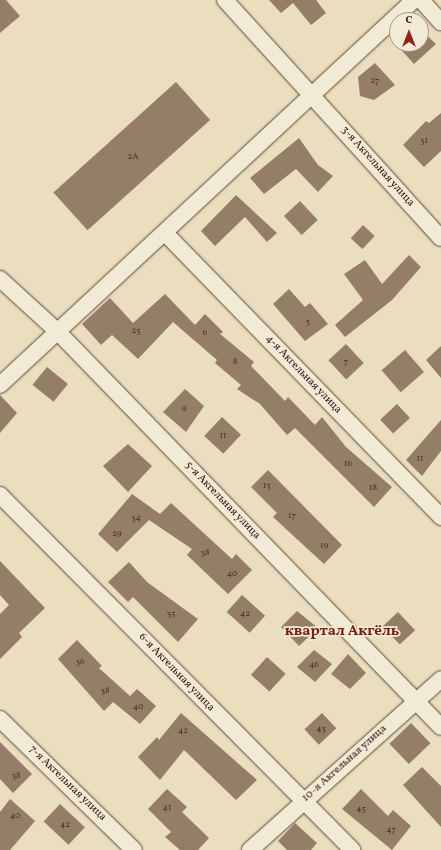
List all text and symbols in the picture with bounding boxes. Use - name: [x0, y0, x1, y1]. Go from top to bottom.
- north arrow: [389, 12, 429, 52]
- text: С: [405, 13, 413, 28]
- house number: 27: [371, 76, 379, 86]
- street label: 3-я Акгельная улица: [337, 124, 417, 210]
- house number: 31: [420, 136, 428, 146]
- house number: 2А: [127, 152, 139, 162]
- house number: 5: [306, 317, 310, 327]
- house number: 25: [131, 326, 141, 336]
- house number: 6: [203, 328, 207, 338]
- street label: 4-я Акгельная улица: [262, 333, 344, 417]
- house number: 8: [233, 357, 237, 367]
- house number: 7: [344, 357, 348, 367]
- house number: 9: [182, 404, 186, 414]
- house number: 11: [220, 431, 226, 441]
- house number: 11: [417, 454, 423, 464]
- street label: 5-я Акгельная улица: [181, 459, 263, 543]
- house number: 16: [344, 459, 352, 469]
- house number: 15: [263, 481, 271, 491]
- house number: 18: [369, 483, 377, 493]
- house number: 17: [288, 511, 296, 521]
- house number: 34: [131, 513, 141, 523]
- house number: 29: [112, 529, 122, 539]
- house number: 19: [320, 541, 328, 551]
- house number: 38: [200, 548, 210, 558]
- house number: 40: [227, 569, 237, 579]
- house number: 35: [167, 609, 175, 619]
- house number: 42: [240, 609, 250, 619]
- district label: квартал Акгёль: [285, 623, 399, 641]
- street label: 6-я Акгельная улица: [135, 631, 217, 715]
- house number: 36: [75, 657, 85, 667]
- house number: 46: [309, 660, 319, 670]
- house number: 38: [100, 686, 110, 696]
- house number: 40: [133, 702, 143, 712]
- street label: 10-я Акгельная улица: [300, 723, 390, 805]
- house number: 43: [316, 724, 326, 734]
- house number: 42: [178, 726, 188, 736]
- street label: 7-я Акгельная улица: [25, 743, 109, 825]
- house number: 38: [11, 771, 21, 781]
- house number: 41: [163, 803, 171, 813]
- house number: 45: [356, 804, 366, 814]
- house number: 40: [10, 811, 20, 821]
- house number: 42: [60, 820, 70, 830]
- house number: 47: [386, 825, 396, 835]

